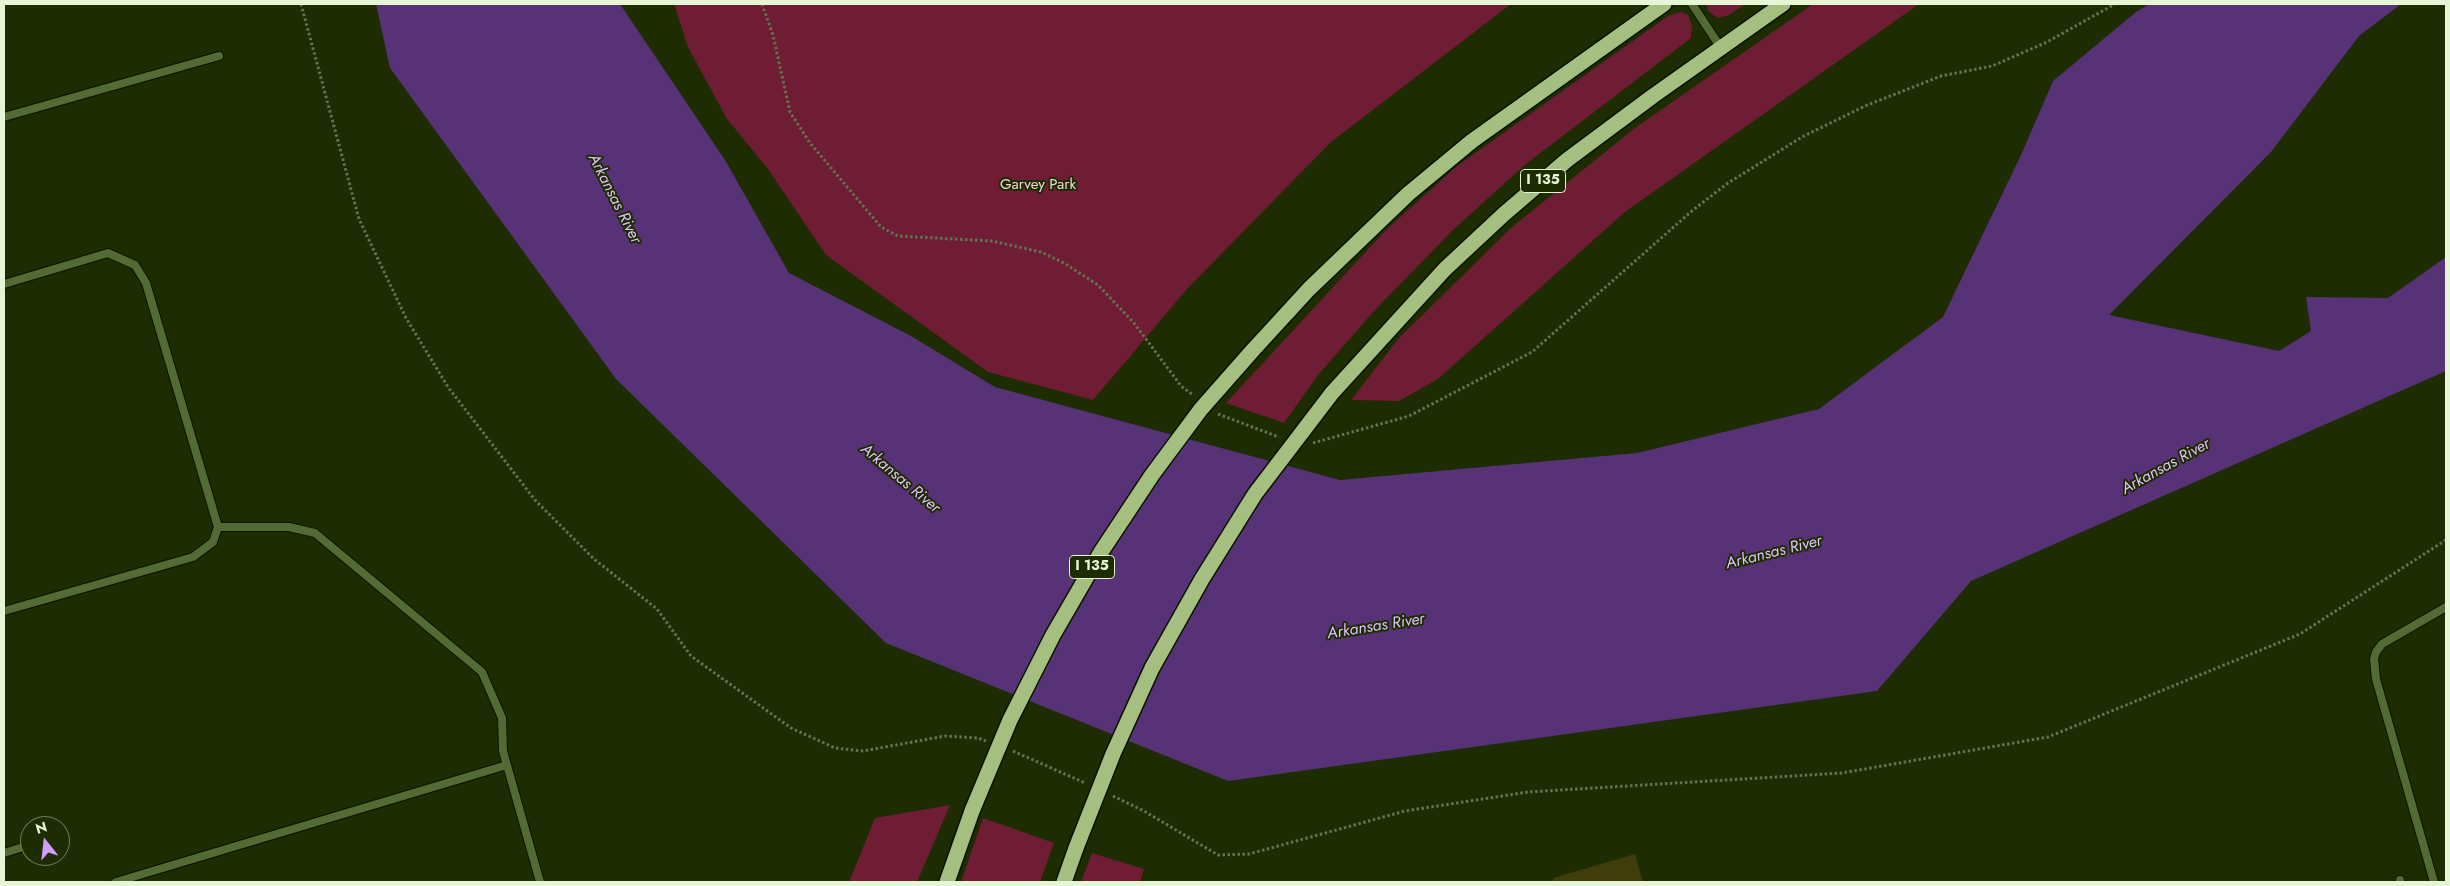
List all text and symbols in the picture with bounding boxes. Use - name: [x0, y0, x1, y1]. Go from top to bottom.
- water label: Arkansas River: [583, 151, 645, 247]
- road number: I 135: [1520, 170, 1566, 192]
- park label: Garvey Park: [1000, 176, 1076, 194]
- water label: Arkansas River: [2118, 435, 2214, 499]
- water label: Arkansas River: [856, 440, 944, 518]
- water label: Arkansas River: [1724, 532, 1824, 574]
- road number: I 135: [1070, 556, 1114, 578]
- water label: Arkansas River: [1326, 610, 1426, 644]
- north arrow: [20, 816, 70, 866]
- text: N: [33, 816, 49, 839]

